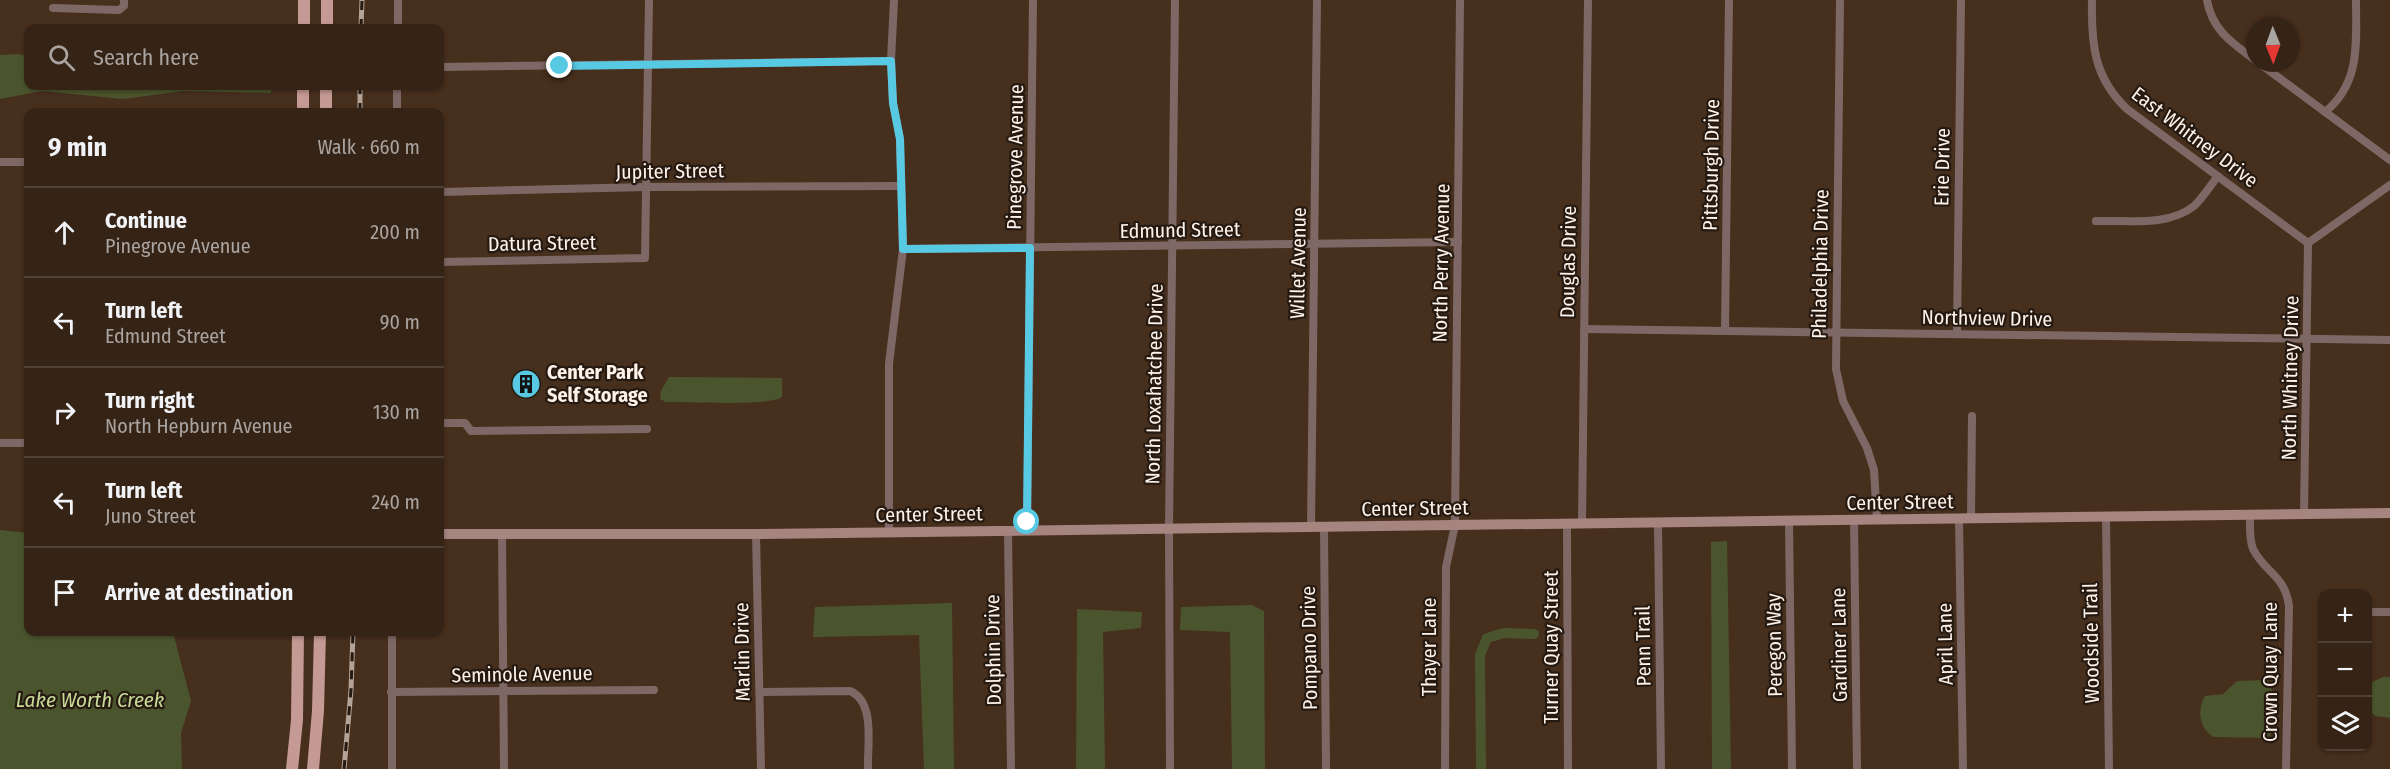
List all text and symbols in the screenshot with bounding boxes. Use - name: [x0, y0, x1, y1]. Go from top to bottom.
- north arrow: [2246, 18, 2300, 72]
- search box: [24, 24, 444, 90]
- icon: search: [45, 41, 78, 74]
- text: Search here: [93, 44, 199, 71]
- route end: [546, 52, 572, 78]
- street label: East Whitney Drive: [2127, 82, 2263, 192]
- street label: Pinegrove Avenue: [1002, 84, 1028, 230]
- street label: Pittsburgh Drive: [1698, 99, 1724, 231]
- street label: Erie Drive: [1929, 128, 1955, 206]
- text: 9 min: [48, 132, 107, 163]
- text: Walk · 660 m: [317, 135, 420, 159]
- street label: Jupiter Street: [616, 158, 725, 184]
- street label: North Perry Avenue: [1428, 183, 1454, 343]
- street label: Philadelphia Drive: [1807, 189, 1833, 339]
- street label: Douglas Drive: [1555, 206, 1581, 318]
- text: Continue: [105, 207, 187, 234]
- street label: Willet Avenue: [1285, 207, 1311, 319]
- icon: ahead: [48, 216, 81, 249]
- street label: Edmund Street: [1119, 217, 1241, 243]
- text: 200 m: [370, 220, 420, 244]
- street label: Datura Street: [488, 230, 597, 256]
- text: Pinegrove Avenue: [105, 234, 251, 258]
- street label: North Loxahatchee Drive: [1140, 283, 1168, 485]
- street label: North Whitney Drive: [2277, 295, 2303, 461]
- text: Turn left: [105, 297, 183, 324]
- street label: Northview Drive: [1922, 305, 2052, 331]
- icon: left: [48, 306, 81, 339]
- text: 90 m: [380, 310, 420, 334]
- text: Edmund Street: [105, 324, 226, 348]
- place label: Center Park Self Storage: [547, 360, 648, 407]
- building icon: Center Park Self Storage: [510, 368, 542, 400]
- text: Turn right: [105, 387, 194, 414]
- icon: right: [48, 396, 81, 429]
- text: 130 m: [373, 400, 420, 424]
- text: North Hepburn Avenue: [105, 414, 292, 438]
- text: Turn left: [105, 477, 183, 504]
- icon: left: [48, 486, 81, 519]
- street label: Center Street: [1846, 489, 1954, 515]
- text: 240 m: [371, 490, 420, 514]
- street label: Center Street: [1361, 495, 1469, 521]
- street label: Center Street: [875, 501, 983, 527]
- text: Juno Street: [105, 504, 196, 528]
- route start: [1013, 508, 1039, 534]
- street label: Turner Quay Street: [1539, 570, 1563, 724]
- icon: arrive: [48, 576, 81, 609]
- text: Arrive at destination: [105, 579, 293, 606]
- street label: Woodside Trail: [2078, 583, 2104, 703]
- street label: Pompano Drive: [1296, 586, 1322, 710]
- street label: Gardiner Lane: [1826, 588, 1852, 702]
- map controls: [2318, 589, 2372, 751]
- button: +: [2318, 589, 2372, 643]
- street label: Peregon Way: [1761, 593, 1787, 697]
- street label: Dolphin Drive: [980, 594, 1006, 706]
- street label: Thayer Lane: [1417, 598, 1441, 696]
- street label: Marlin Drive: [729, 602, 755, 702]
- street label: Crown Quay Lane: [2258, 602, 2282, 742]
- street label: April Lane: [1932, 603, 1958, 685]
- street label: Penn Trail: [1630, 605, 1656, 687]
- button: −: [2318, 643, 2372, 697]
- street label: Seminole Avenue: [451, 661, 593, 687]
- water label: Lake Worth Creek: [16, 687, 164, 713]
- button: layers: [2318, 697, 2372, 751]

